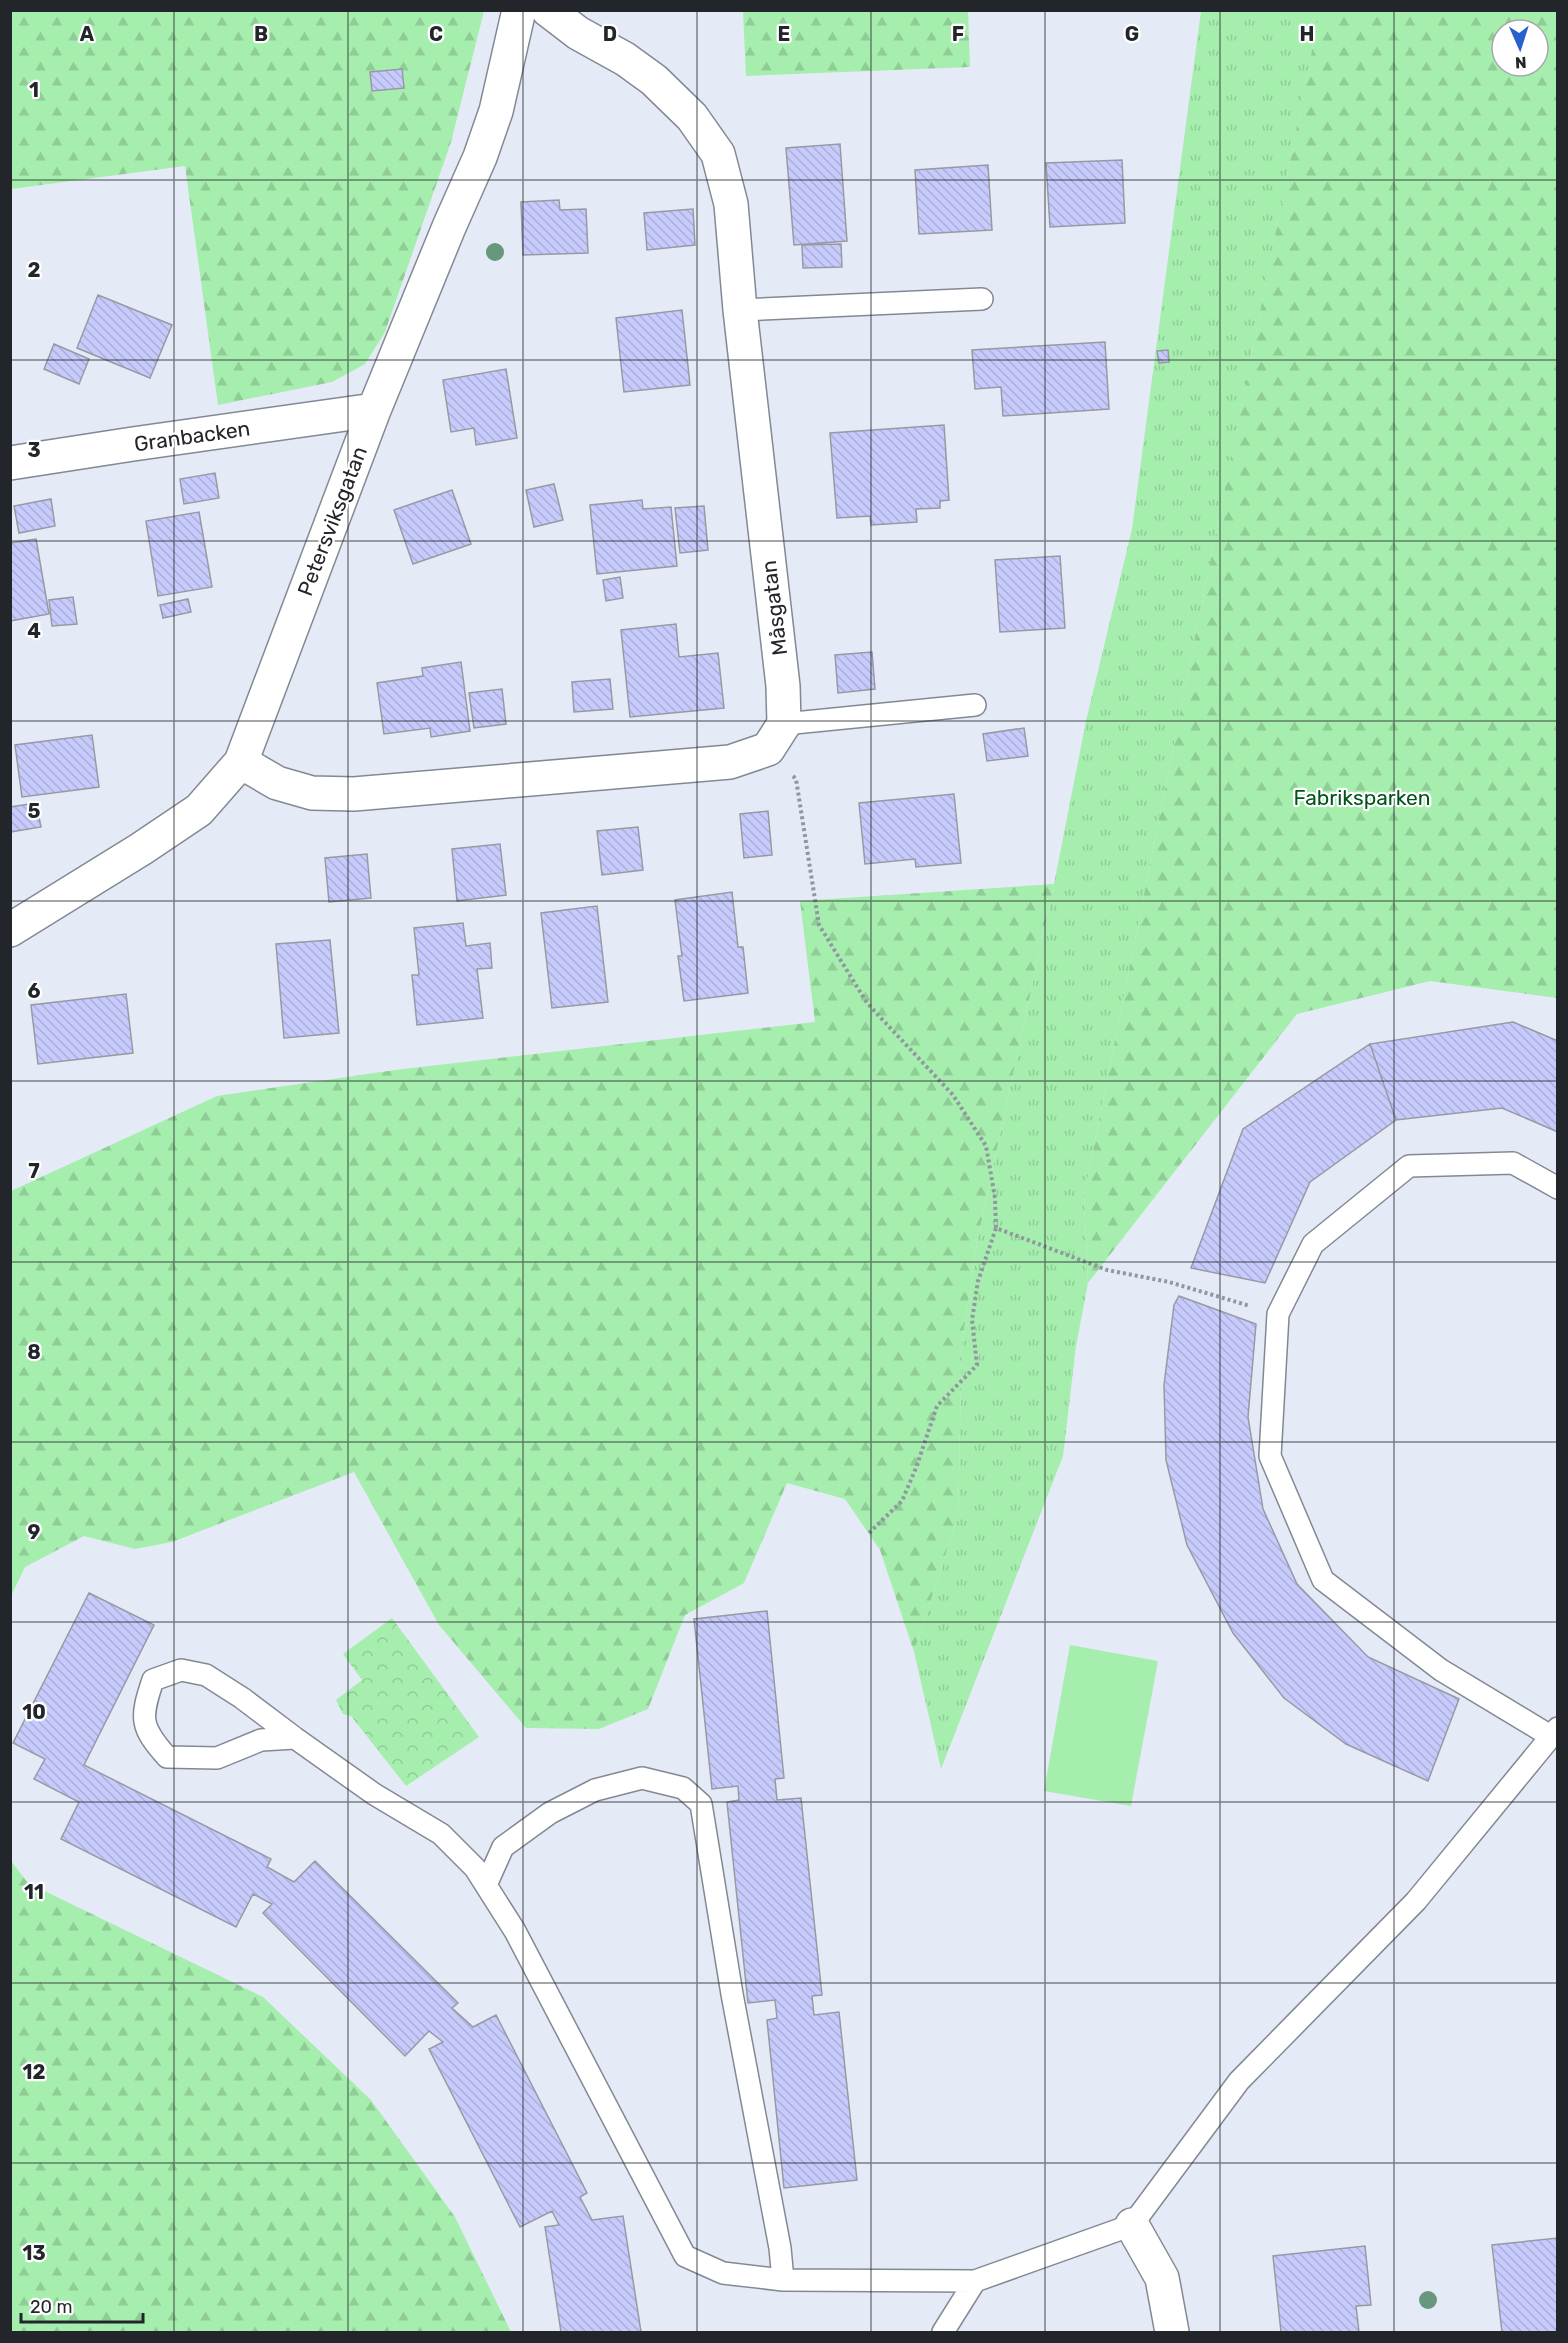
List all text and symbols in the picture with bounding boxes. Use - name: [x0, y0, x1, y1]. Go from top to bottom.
- north arrow: [1490, 18, 1550, 78]
- text: A: [80, 22, 95, 46]
- text: B: [254, 22, 268, 46]
- text: C: [429, 22, 443, 46]
- text: D: [603, 22, 617, 46]
- text: E: [778, 22, 790, 46]
- text: F: [952, 22, 964, 46]
- text: G: [1125, 22, 1139, 46]
- text: H: [1300, 22, 1314, 46]
- text: N: [1515, 53, 1527, 72]
- text: 1: [29, 78, 39, 102]
- text: 2: [28, 258, 41, 282]
- street label: Granbacken: [132, 415, 252, 457]
- text: 3: [27, 438, 41, 462]
- street label: Petersviksgatan: [292, 443, 372, 599]
- street label: Måsgatan: [756, 559, 792, 657]
- text: 4: [27, 619, 41, 643]
- park label: Fabriksparken: [1293, 785, 1431, 810]
- text: 5: [28, 799, 41, 823]
- text: 6: [27, 979, 41, 1003]
- text: 7: [28, 1159, 40, 1183]
- text: 8: [27, 1340, 41, 1364]
- text: 9: [28, 1520, 41, 1544]
- text: 10: [22, 1700, 46, 1724]
- text: 11: [24, 1880, 44, 1904]
- text: 12: [23, 2060, 45, 2084]
- text: 13: [22, 2241, 46, 2265]
- scale bar: [21, 2286, 142, 2324]
- text: 20 m: [30, 2296, 72, 2318]

